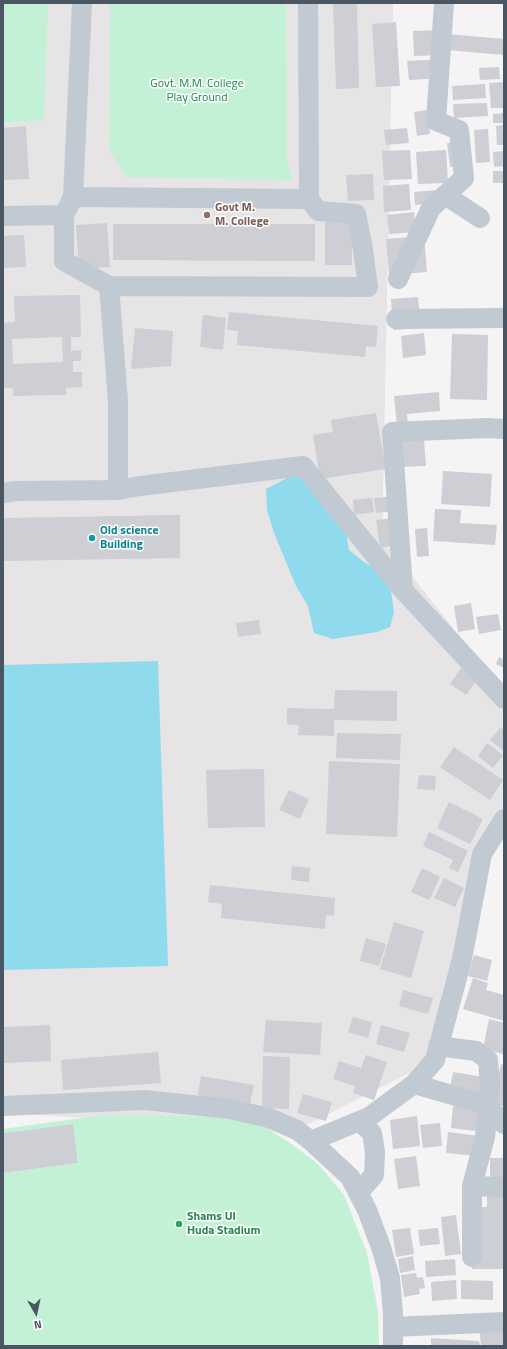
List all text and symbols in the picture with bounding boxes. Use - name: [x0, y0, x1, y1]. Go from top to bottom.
- park label: Govt. M.M. College Play Ground: [150, 77, 244, 105]
- place label: Govt M. M. College: [215, 201, 269, 229]
- marker: Govt M. M. College: [202, 210, 212, 220]
- place label: Old science Building: [100, 524, 159, 552]
- marker: Old science Building: [87, 533, 97, 543]
- place label: Shams Ul Huda Stadium: [187, 1210, 260, 1238]
- marker: Shams Ul Huda Stadium: [174, 1219, 184, 1229]
- north arrow: [16, 1293, 56, 1333]
- text: N: [33, 1316, 43, 1333]

